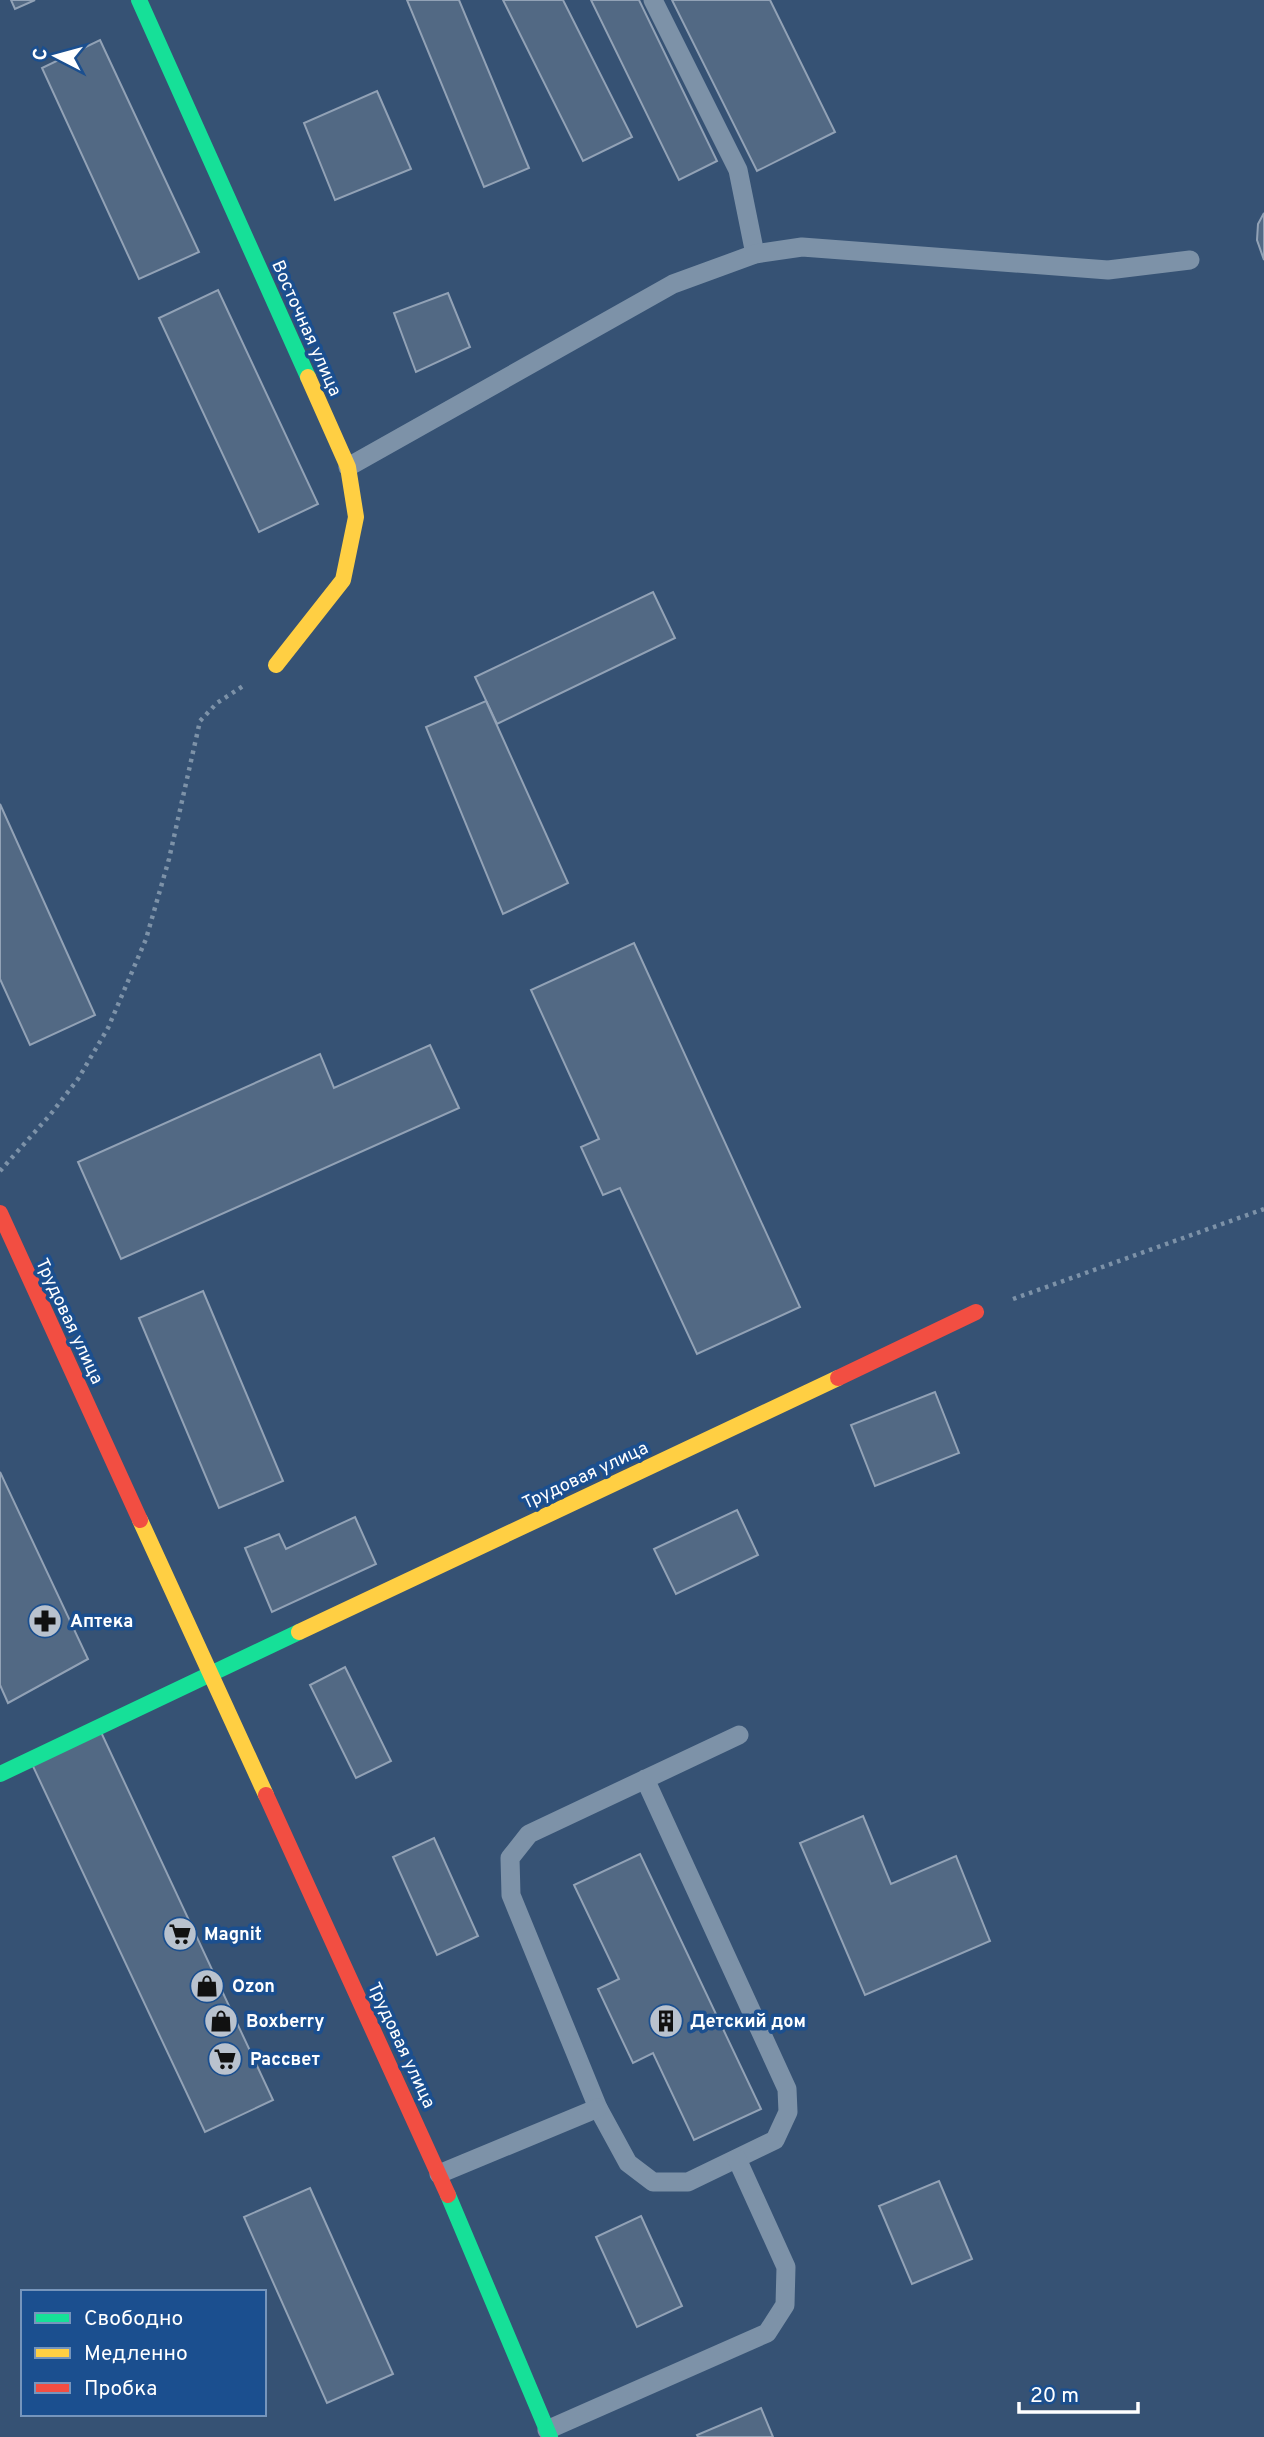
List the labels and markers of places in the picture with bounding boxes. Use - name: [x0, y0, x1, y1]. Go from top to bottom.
- pharmacy icon: Аптека: [26, 1602, 64, 1640]
- place label: Аптека: [70, 1611, 133, 1634]
- supermarket icon: Magnit: [161, 1915, 199, 1953]
- place label: Magnit: [204, 1924, 262, 1947]
- shop icon: Ozon: [188, 1967, 226, 2005]
- place label: Ozon: [232, 1976, 275, 1999]
- shop icon: Boxberry: [202, 2002, 240, 2040]
- building icon: Детский дом: [647, 2002, 685, 2040]
- place label: Boxberry: [246, 2011, 324, 2034]
- place label: Детский дом: [690, 2011, 806, 2034]
- supermarket icon: Рассвет: [206, 2040, 244, 2078]
- place label: Рассвет: [250, 2049, 320, 2072]

